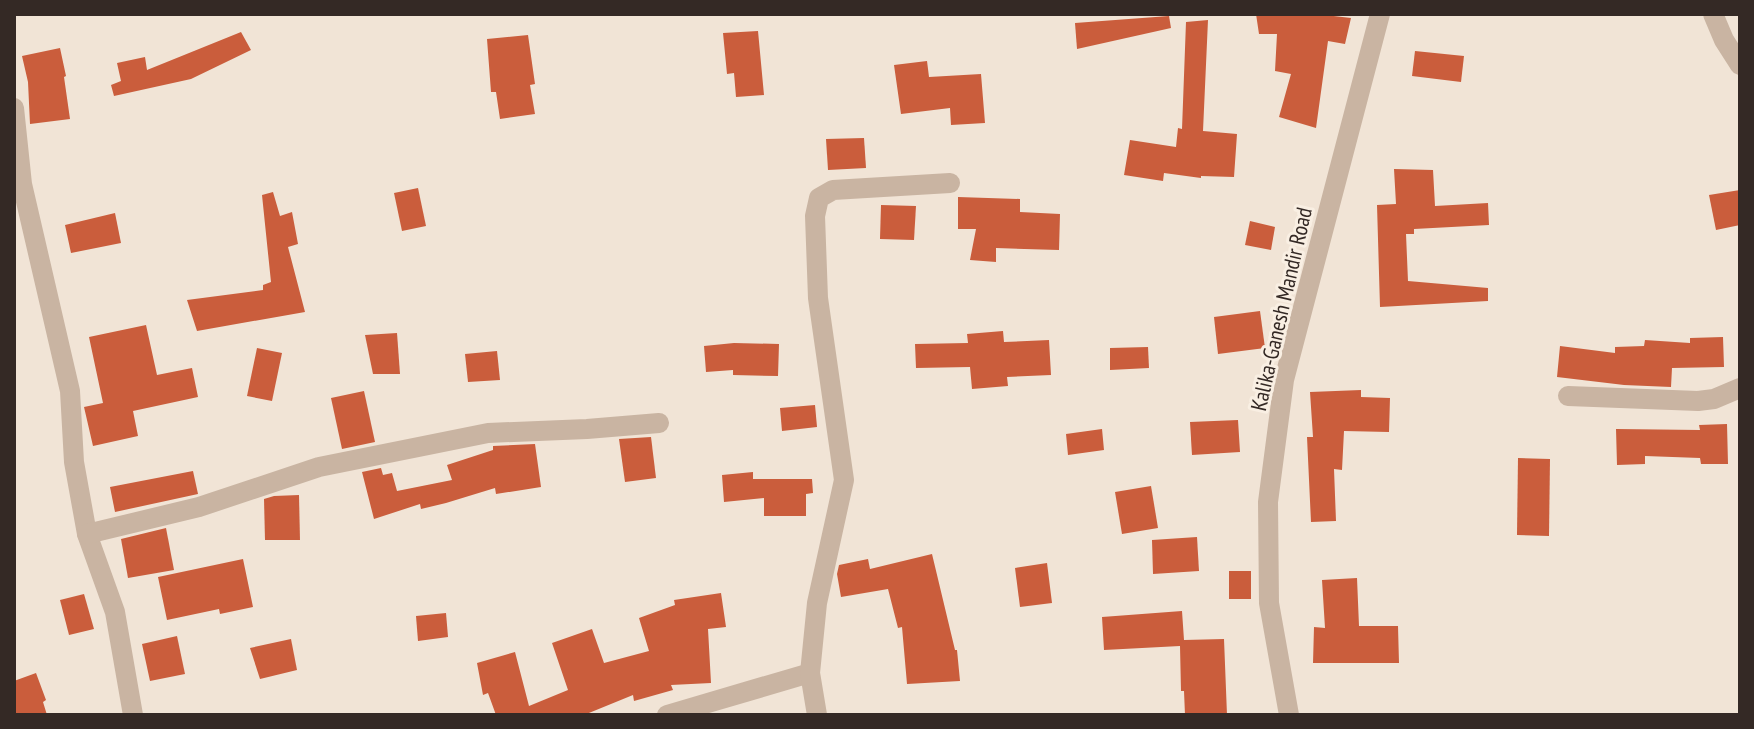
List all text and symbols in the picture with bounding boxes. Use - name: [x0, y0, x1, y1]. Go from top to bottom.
- street label: Kalika-Ganesh Mandir Road: [1244, 205, 1318, 413]

